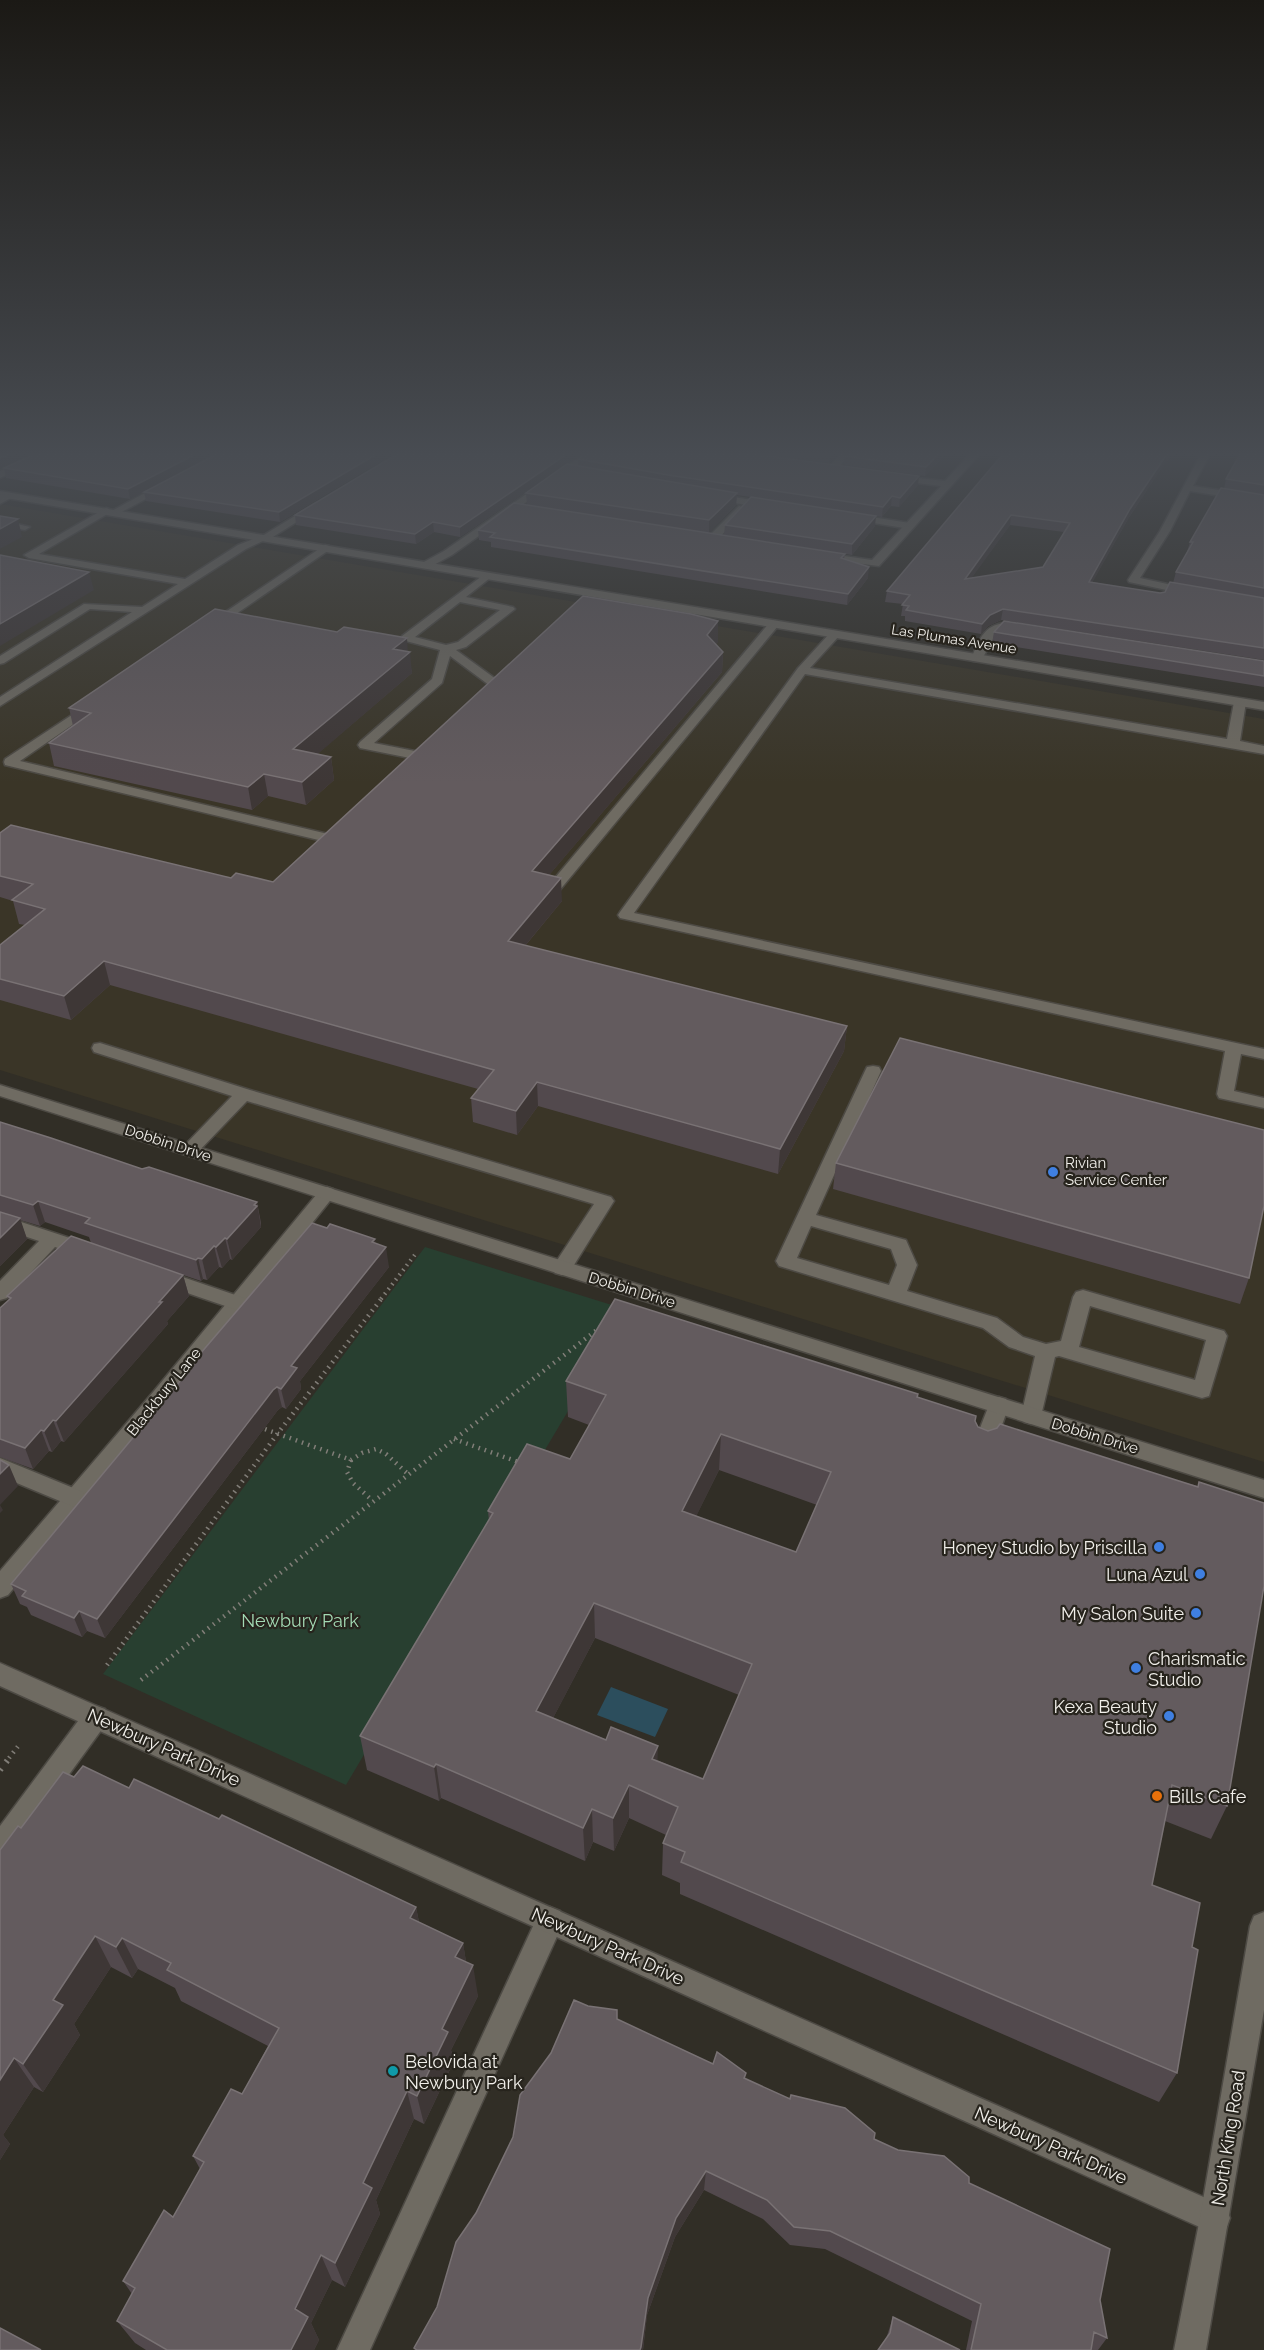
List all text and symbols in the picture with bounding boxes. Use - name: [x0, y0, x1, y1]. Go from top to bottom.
- street label: Las Plumas Avenue: [890, 621, 1018, 657]
- street label: Dobbin Drive: [123, 1121, 214, 1165]
- place label: Rivian Service Center: [1065, 1154, 1168, 1189]
- marker: Rivian Service Center: [1046, 1165, 1060, 1179]
- street label: Dobbin Drive: [586, 1268, 678, 1312]
- street label: Blackbury Lane: [123, 1344, 205, 1440]
- street label: Dobbin Drive: [1049, 1414, 1141, 1458]
- place label: Honey Studio by Priscilla: [942, 1537, 1147, 1558]
- marker: Honey Studio by Priscilla: [1152, 1540, 1166, 1554]
- place label: Luna Azul: [1106, 1564, 1188, 1585]
- marker: Luna Azul: [1193, 1567, 1207, 1581]
- place label: My Salon Suite: [1061, 1603, 1184, 1624]
- marker: My Salon Suite: [1189, 1606, 1203, 1620]
- park label: Newbury Park: [241, 1610, 359, 1631]
- place label: Charismatic Studio: [1148, 1648, 1246, 1690]
- marker: Charismatic Studio: [1129, 1661, 1143, 1675]
- place label: Kexa Beauty Studio: [1054, 1696, 1157, 1738]
- street label: Newbury Park Drive: [84, 1704, 244, 1790]
- marker: Kexa Beauty Studio: [1162, 1709, 1176, 1723]
- place label: Bills Cafe: [1169, 1786, 1247, 1807]
- marker: Bills Cafe: [1150, 1789, 1164, 1803]
- street label: Newbury Park Drive: [528, 1903, 688, 1989]
- place label: Belovida at Newbury Park: [405, 2051, 523, 2093]
- marker: Belovida at Newbury Park: [386, 2064, 400, 2078]
- street label: North King Road: [1207, 2069, 1249, 2207]
- street label: Newbury Park Drive: [971, 2102, 1131, 2188]

